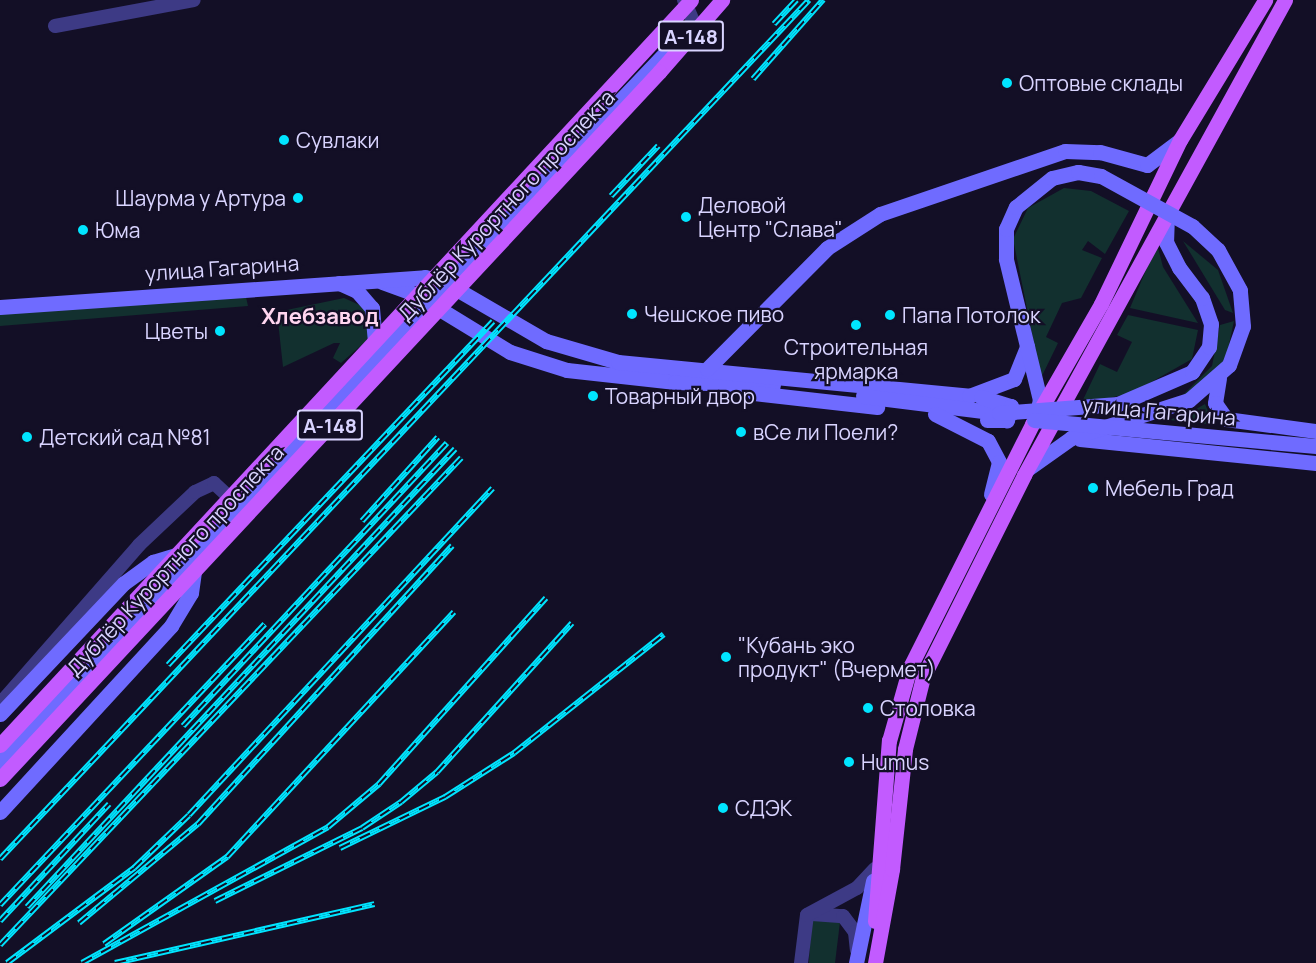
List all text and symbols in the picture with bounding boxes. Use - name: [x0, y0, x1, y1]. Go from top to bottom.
- road number: А-148: [656, 19, 726, 53]
- place label: Оптовые склады: [1019, 70, 1183, 96]
- marker: Оптовые склады: [1000, 76, 1014, 90]
- street label: Дублёр Курортного проспекта: [392, 84, 620, 326]
- place label: Сувлаки: [296, 127, 379, 153]
- marker: Сувлаки: [277, 133, 291, 147]
- place label: Шаурма у Артура: [115, 185, 286, 211]
- marker: Шаурма у Артура: [291, 191, 305, 205]
- place label: Деловой Центр "Слава": [698, 192, 843, 242]
- marker: Деловой Центр "Слава": [679, 210, 693, 224]
- place label: Юма: [95, 217, 140, 243]
- marker: Юма: [76, 223, 90, 237]
- street label: улица Гагарина: [144, 250, 300, 286]
- place label: Чешское пиво: [644, 301, 784, 327]
- place label: Папа Потолок: [902, 302, 1040, 328]
- district label: Хлебзавод: [261, 304, 379, 330]
- marker: Чешское пиво: [625, 307, 639, 321]
- marker: Папа Потолок: [883, 308, 897, 322]
- place label: Цветы: [145, 318, 208, 344]
- marker: Строительная ярмарка: [849, 318, 863, 332]
- marker: Цветы: [213, 324, 227, 338]
- place label: Строительная ярмарка: [784, 334, 928, 384]
- place label: Товарный двор: [605, 383, 755, 409]
- marker: Товарный двор: [586, 389, 600, 403]
- street label: улица Гагарина: [1081, 392, 1237, 430]
- road number: А-148: [296, 408, 364, 442]
- place label: вСе ли Поели?: [753, 419, 898, 445]
- place label: Детский сад №81: [39, 424, 211, 450]
- marker: вСе ли Поели?: [734, 425, 748, 439]
- marker: Детский сад №81: [20, 430, 34, 444]
- street label: Дублёр Курортного проспекта: [61, 439, 289, 681]
- place label: Мебель Град: [1105, 475, 1234, 501]
- marker: Мебель Град: [1086, 481, 1100, 495]
- place label: "Кубань эко продукт" (Вчермет): [738, 632, 936, 682]
- marker: "Кубань эко продукт" (Вчермет): [719, 650, 733, 664]
- place label: Столовка: [880, 695, 976, 721]
- marker: Столовка: [861, 701, 875, 715]
- place label: Humus: [861, 749, 929, 775]
- marker: Humus: [842, 755, 856, 769]
- place label: СДЭК: [735, 795, 792, 821]
- marker: СДЭК: [716, 801, 730, 815]

